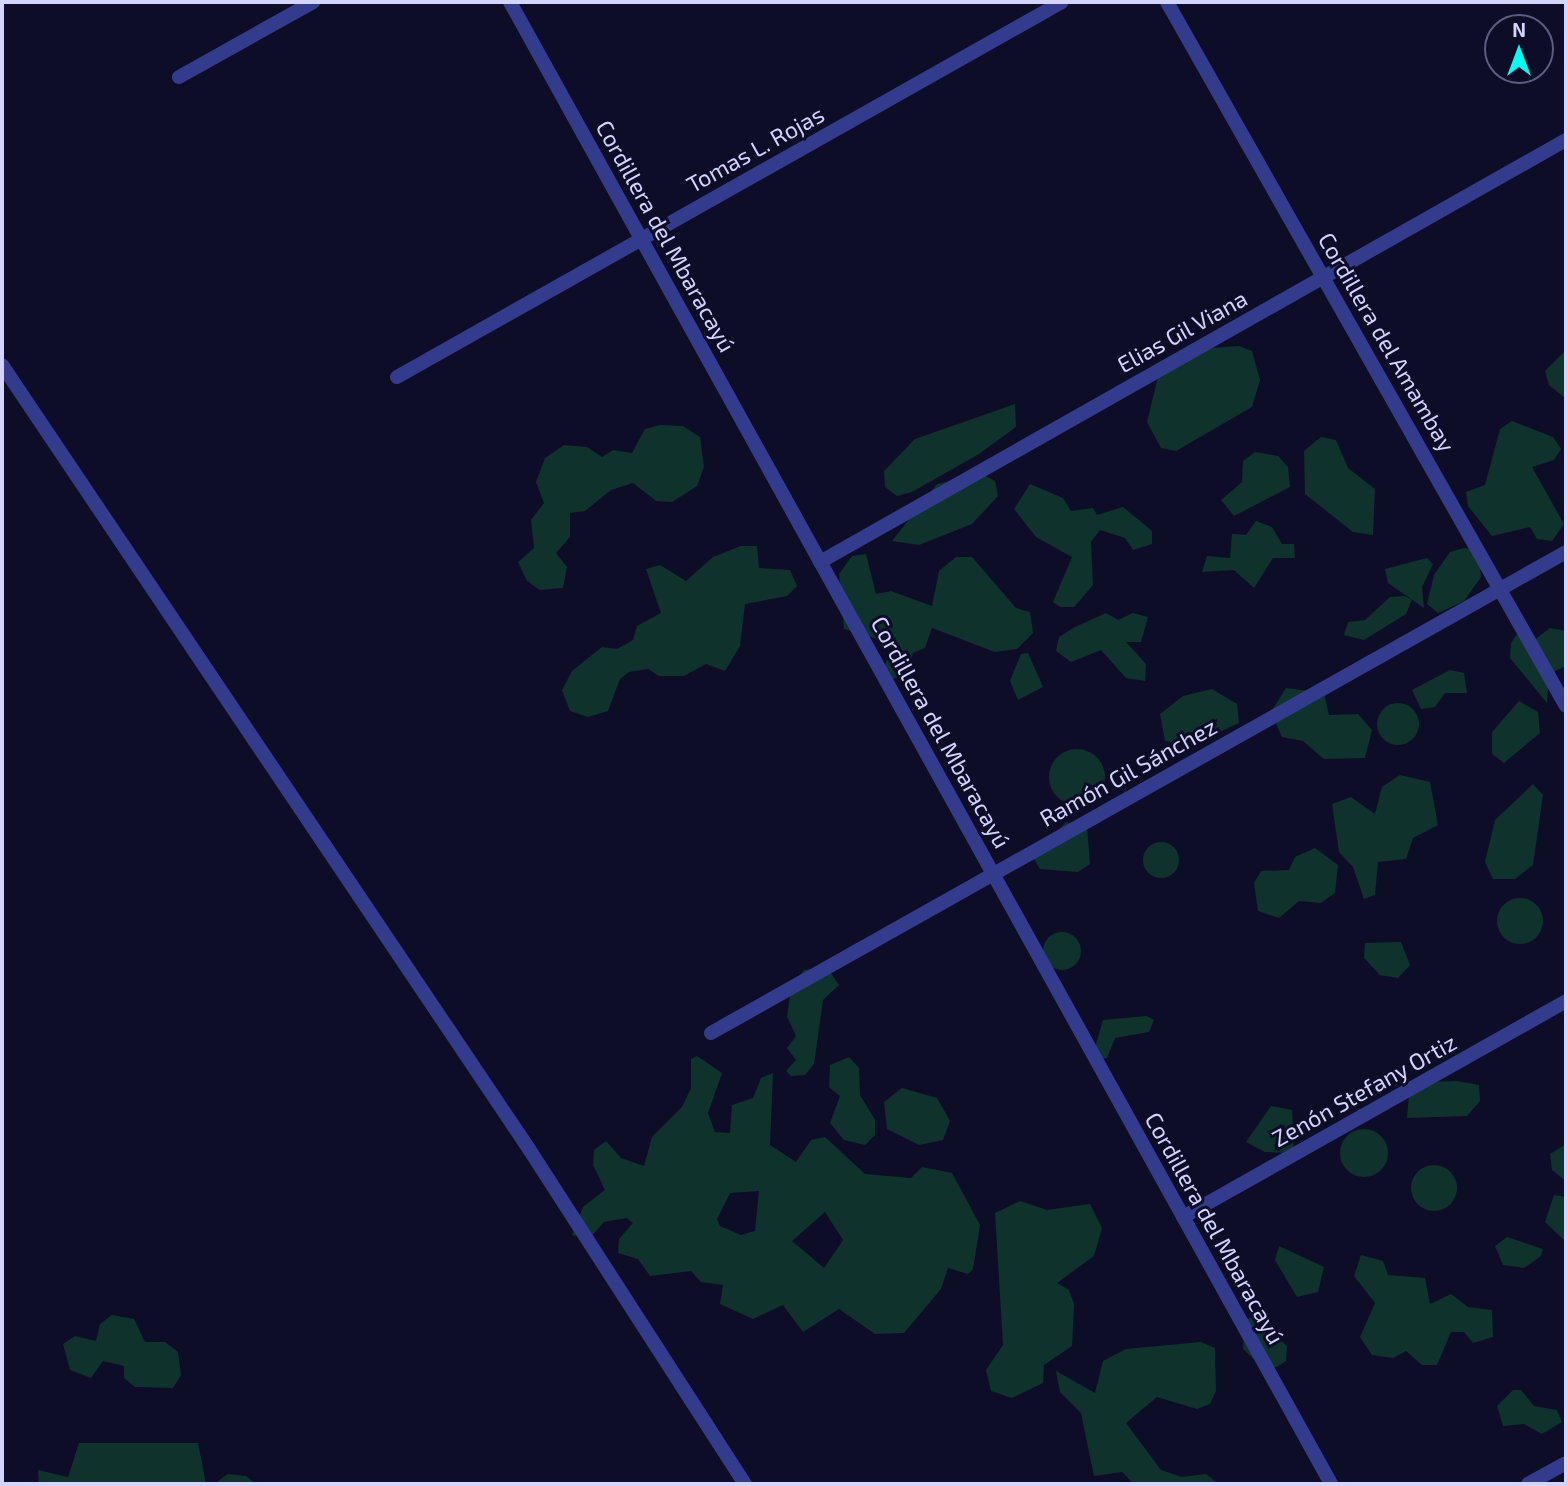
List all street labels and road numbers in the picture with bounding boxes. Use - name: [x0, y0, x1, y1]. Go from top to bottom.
- street label: Tomas L. Rojas: [681, 100, 829, 198]
- street label: Cordillera del Mbaracayú: [591, 115, 741, 357]
- street label: Cordillera del Amambay: [1313, 227, 1461, 457]
- street label: Elias Gil Viana: [1112, 284, 1252, 378]
- street label: Cordillera del Mbaracayú: [866, 611, 1016, 853]
- street label: Ramón Gil Sánchez: [1035, 712, 1221, 832]
- street label: Zenón Stefany Ortiz: [1267, 1028, 1461, 1152]
- street label: Cordillera del Mbaracayú: [1140, 1107, 1290, 1349]

